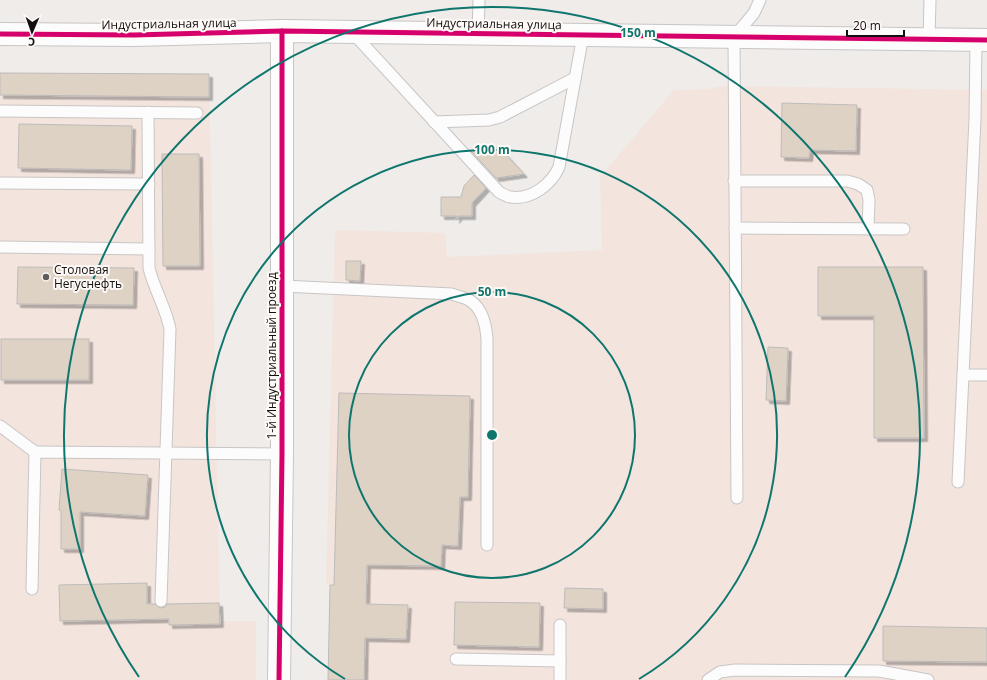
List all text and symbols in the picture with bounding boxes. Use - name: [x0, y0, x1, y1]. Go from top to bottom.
- north arrow: [12, 12, 52, 52]
- scale bar: [847, 12, 904, 38]
- street label: Индустриальная улица: [101, 14, 237, 33]
- street label: Индустриальная улица: [426, 14, 562, 33]
- text: 20 m: [853, 17, 881, 34]
- text: 150 m: [620, 24, 656, 41]
- text: С: [28, 35, 35, 50]
- text: 100 m: [474, 141, 510, 158]
- place label: Столовая Негуснефть: [54, 261, 122, 292]
- marker: Столовая Негуснефть: [41, 272, 51, 282]
- street label: 1-й Индустриальный проезд: [263, 272, 280, 440]
- text: 50 m: [478, 283, 506, 300]
- centre of rings: [485, 428, 499, 442]

